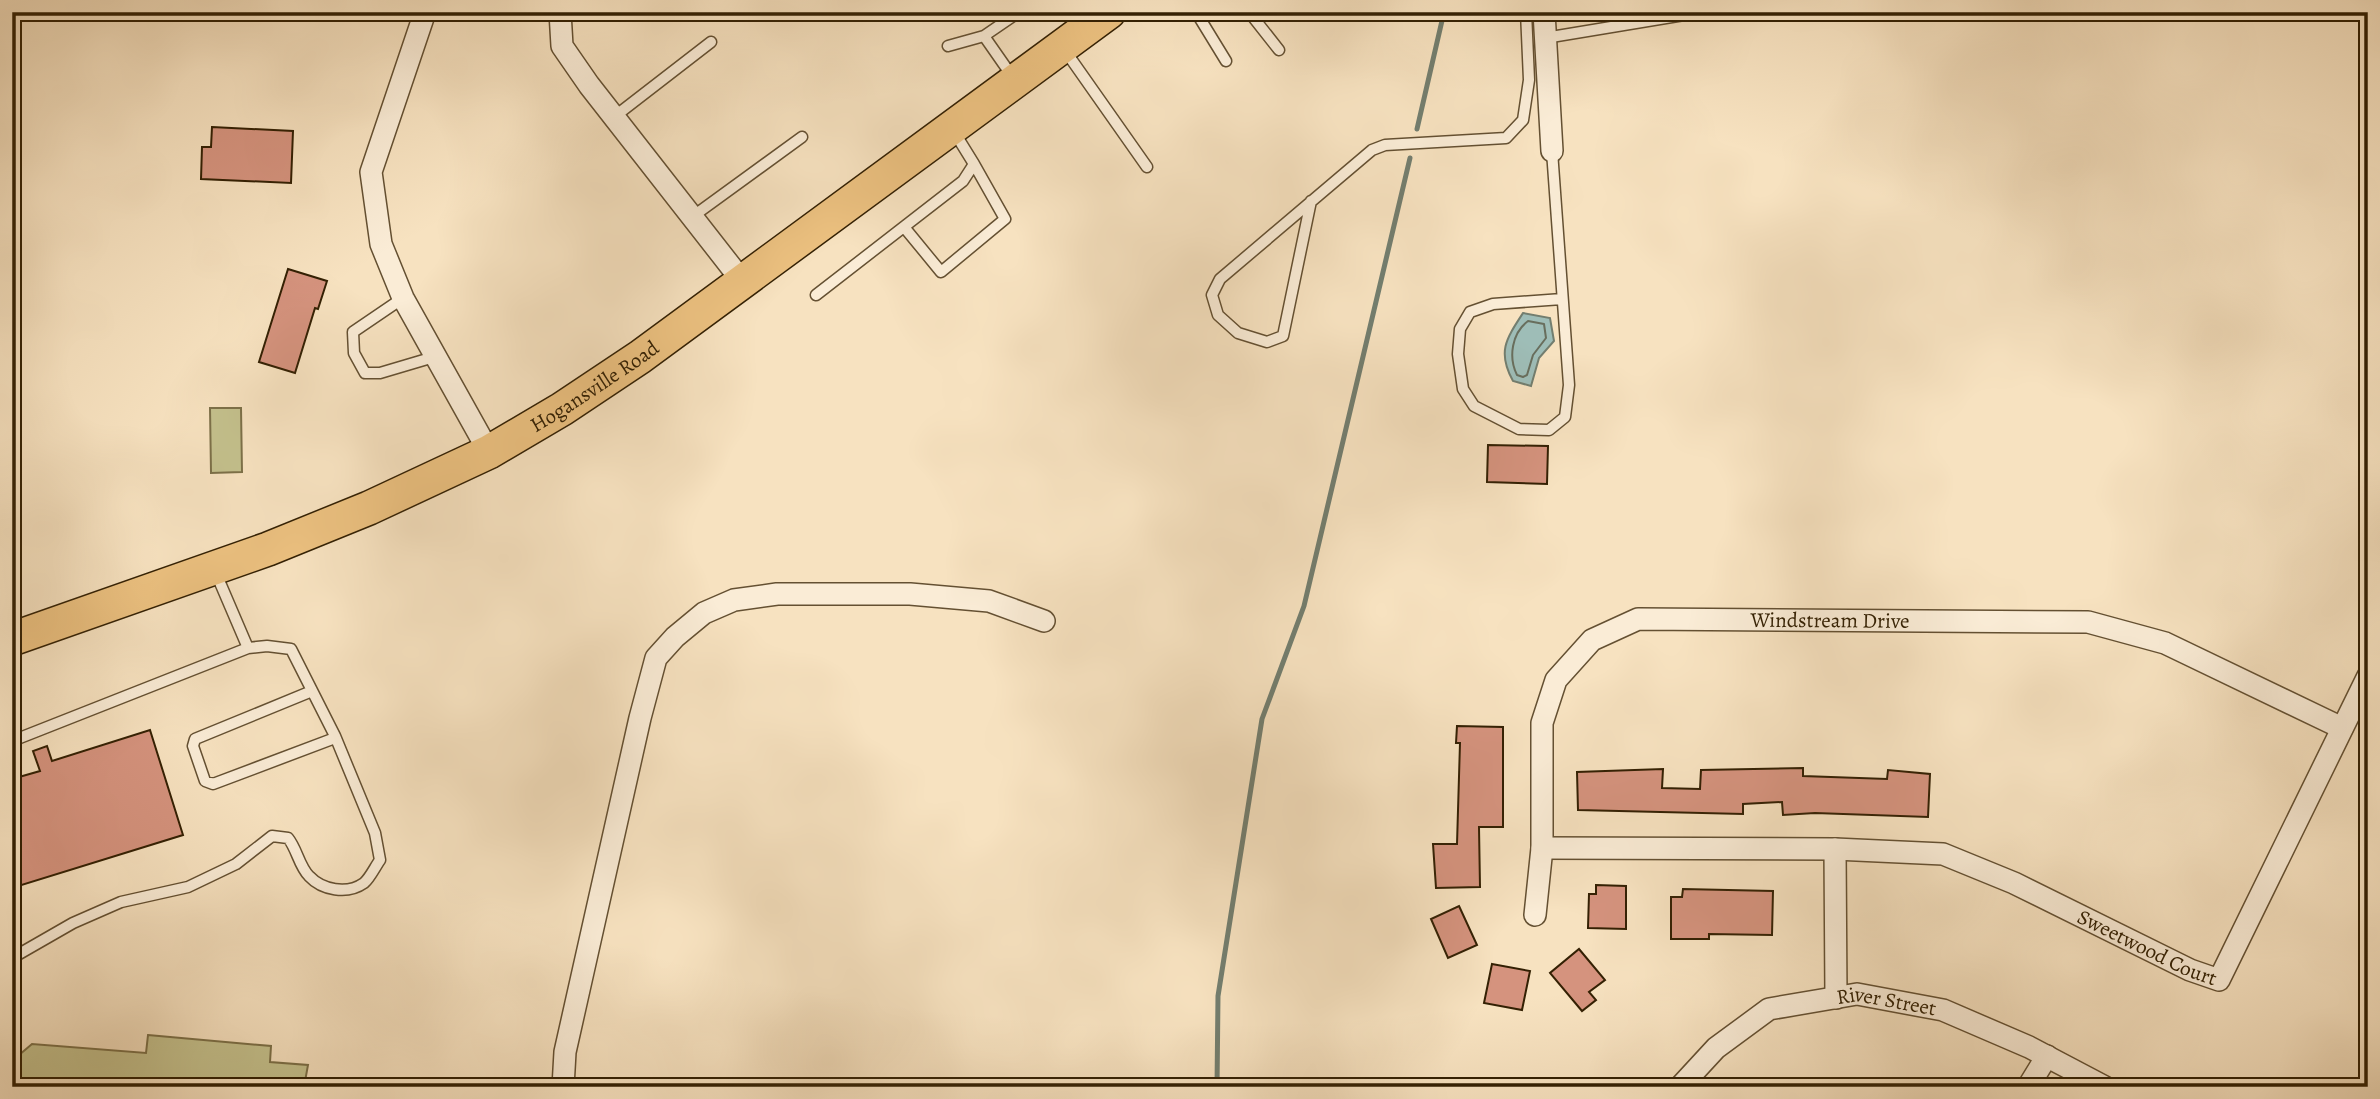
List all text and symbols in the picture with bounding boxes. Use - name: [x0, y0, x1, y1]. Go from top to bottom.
- street label: Hogansville Road: [525, 333, 665, 439]
- street label: Windstream Drive: [1750, 606, 1910, 635]
- street label: Sweetwood Court: [2073, 903, 2221, 992]
- street label: River Street: [1834, 980, 1939, 1022]

